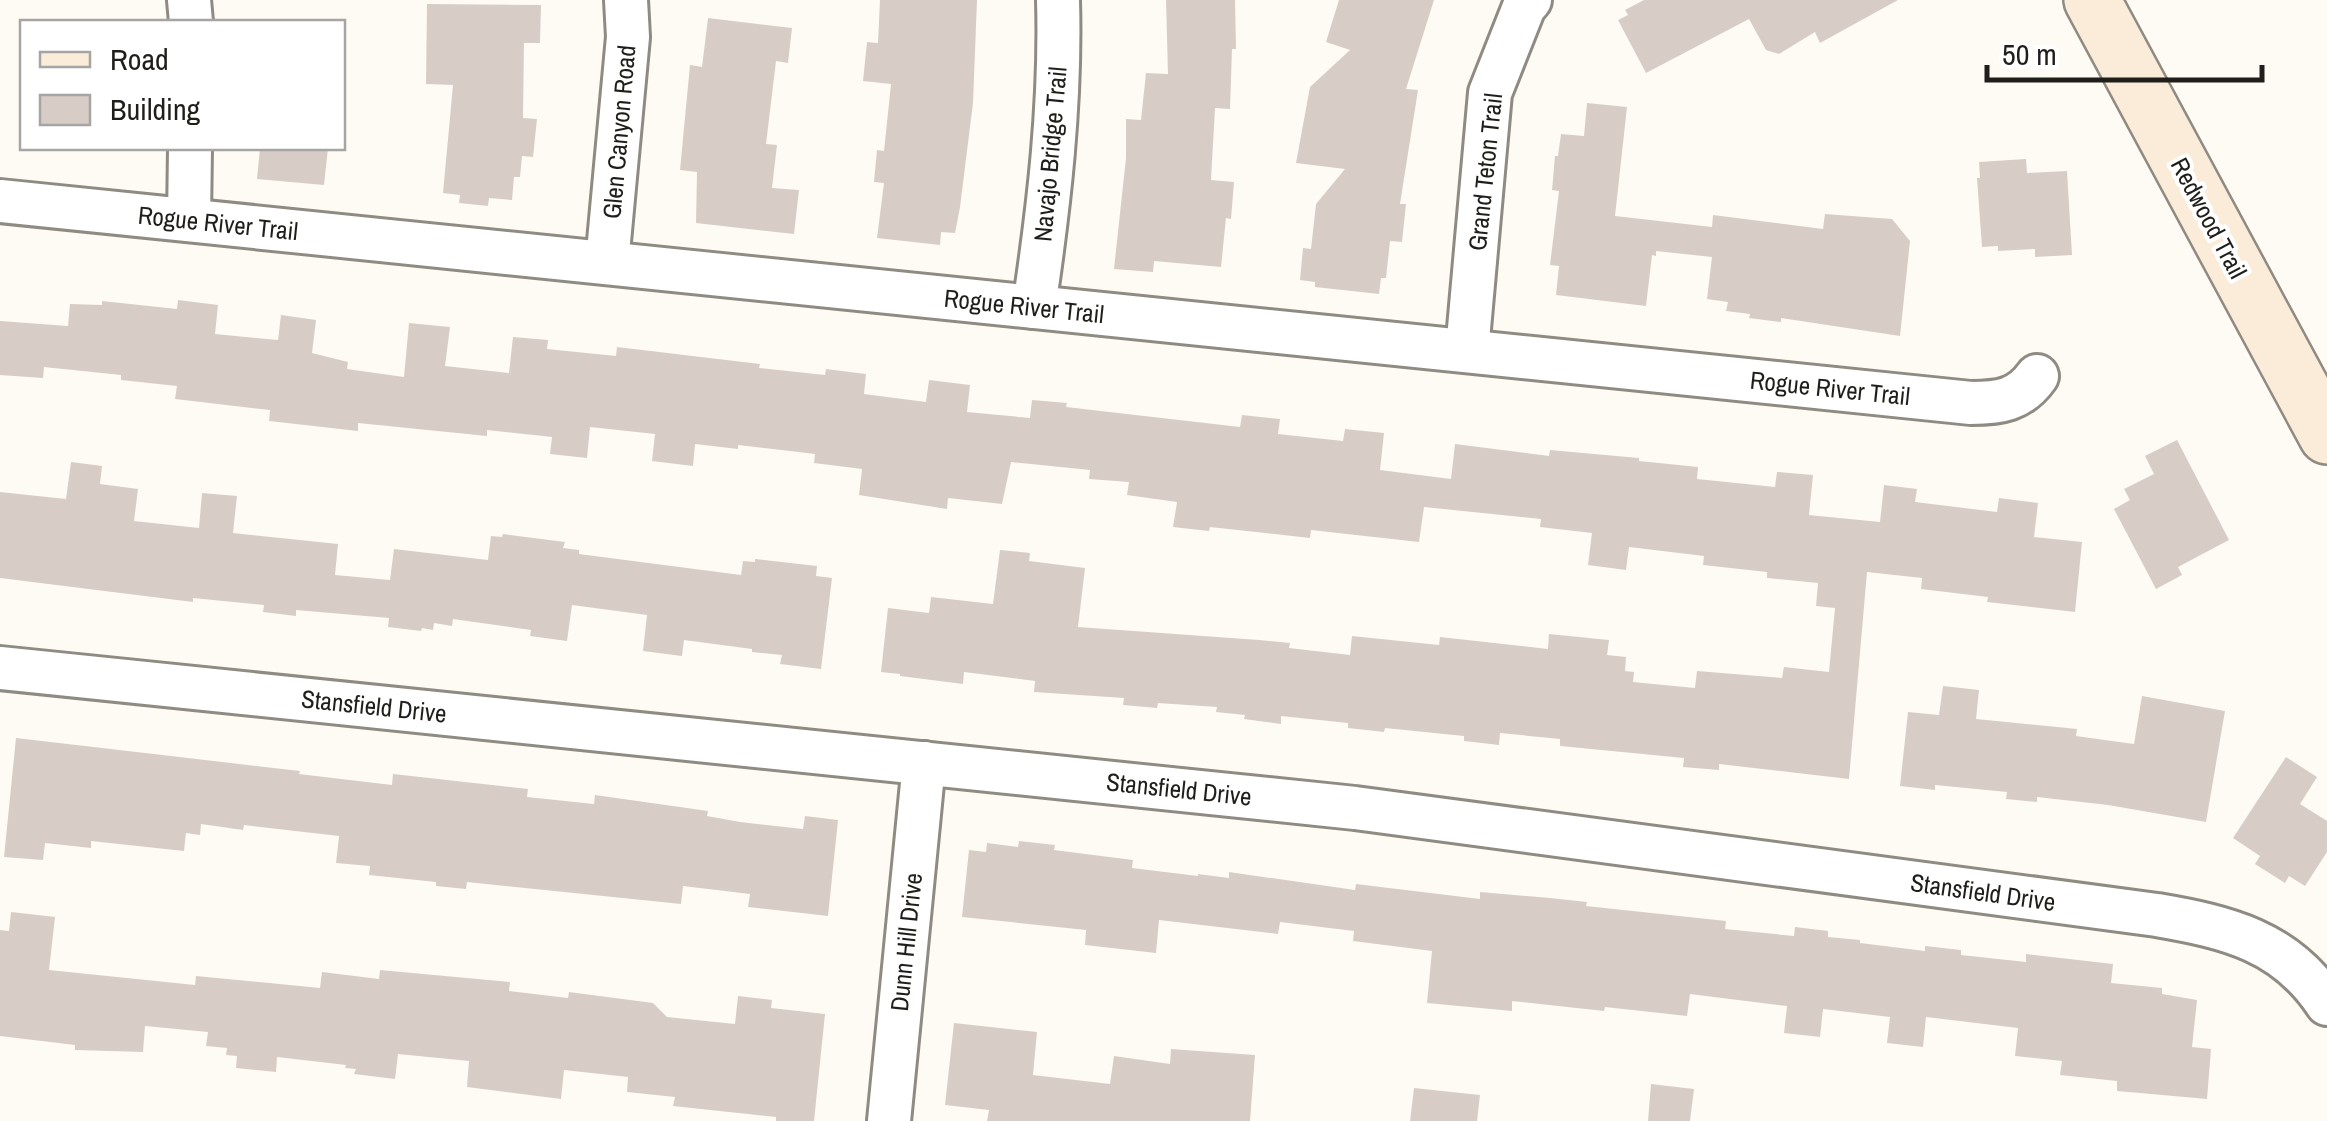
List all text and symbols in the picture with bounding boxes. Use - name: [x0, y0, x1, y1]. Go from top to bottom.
- legend: [20, 20, 345, 150]
- scale bar: [1987, 20, 2262, 82]
- text: 50 m: [2002, 34, 2057, 74]
- text: Road: [110, 39, 169, 79]
- street label: Glen Canyon Road: [594, 44, 644, 220]
- street label: Navajo Bridge Trail: [1025, 65, 1075, 243]
- text: Building: [110, 89, 201, 129]
- street label: Grand Teton Trail: [1460, 92, 1510, 252]
- street label: Redwood Trail: [2163, 152, 2255, 284]
- street label: Rogue River Trail: [136, 198, 300, 248]
- street label: Rogue River Trail: [942, 281, 1106, 331]
- street label: Rogue River Trail: [1748, 363, 1912, 413]
- street label: Stansfield Drive: [300, 681, 448, 731]
- street label: Stansfield Drive: [1105, 764, 1253, 814]
- street label: Stansfield Drive: [1908, 865, 2058, 919]
- street label: Dunn Hill Drive: [882, 871, 930, 1013]

